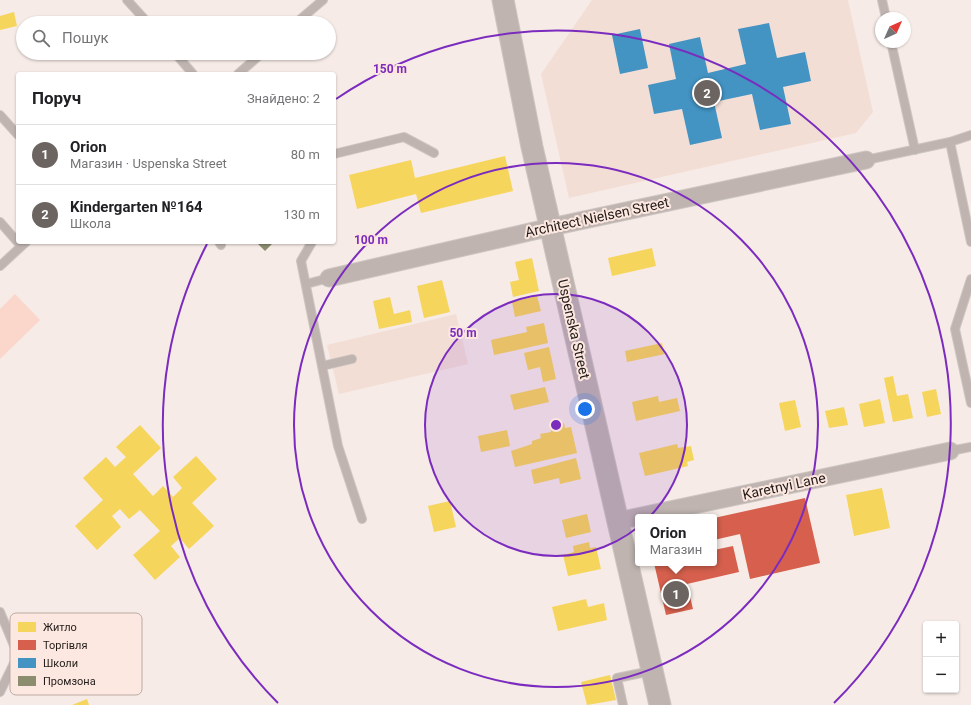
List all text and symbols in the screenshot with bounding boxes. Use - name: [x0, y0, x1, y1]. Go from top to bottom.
- north arrow: [875, 12, 911, 48]
- search box: [16, 16, 336, 60]
- icon: search: [30, 27, 52, 49]
- text: Пошук: [62, 29, 109, 47]
- text: 150 m: [373, 62, 407, 76]
- pin: 2: [694, 78, 720, 108]
- text: Поруч: [32, 88, 81, 108]
- text: Знайдено: 2: [247, 91, 320, 106]
- text: Orion: [70, 138, 107, 156]
- text: 1: [41, 147, 49, 162]
- text: 80 m: [291, 147, 320, 162]
- text: Магазин · Uspenska Street: [70, 156, 227, 171]
- street label: Architect Nielsen Street: [524, 194, 671, 240]
- text: Kindergarten №164: [70, 198, 203, 216]
- text: 2: [41, 207, 49, 222]
- text: 130 m: [283, 207, 320, 222]
- text: Школа: [70, 216, 111, 231]
- text: 100 m: [354, 233, 388, 247]
- street label: Uspenska Street: [555, 278, 593, 381]
- text: 50 m: [449, 326, 477, 340]
- your location: [575, 399, 595, 419]
- centre of rings: [549, 418, 563, 432]
- street label: Karetnyi Lane: [741, 469, 827, 503]
- popup: [635, 514, 717, 566]
- text: Orion: [650, 524, 686, 542]
- text: Магазин: [650, 542, 702, 557]
- pin: 1: [663, 579, 689, 609]
- legend: [10, 613, 142, 695]
- text: Житло: [43, 621, 77, 634]
- map controls: [923, 621, 959, 693]
- button: +: [923, 621, 959, 657]
- text: Торгівля: [43, 639, 87, 652]
- text: Школи: [43, 657, 78, 670]
- button: −: [923, 657, 959, 693]
- text: Промзона: [43, 675, 96, 688]

